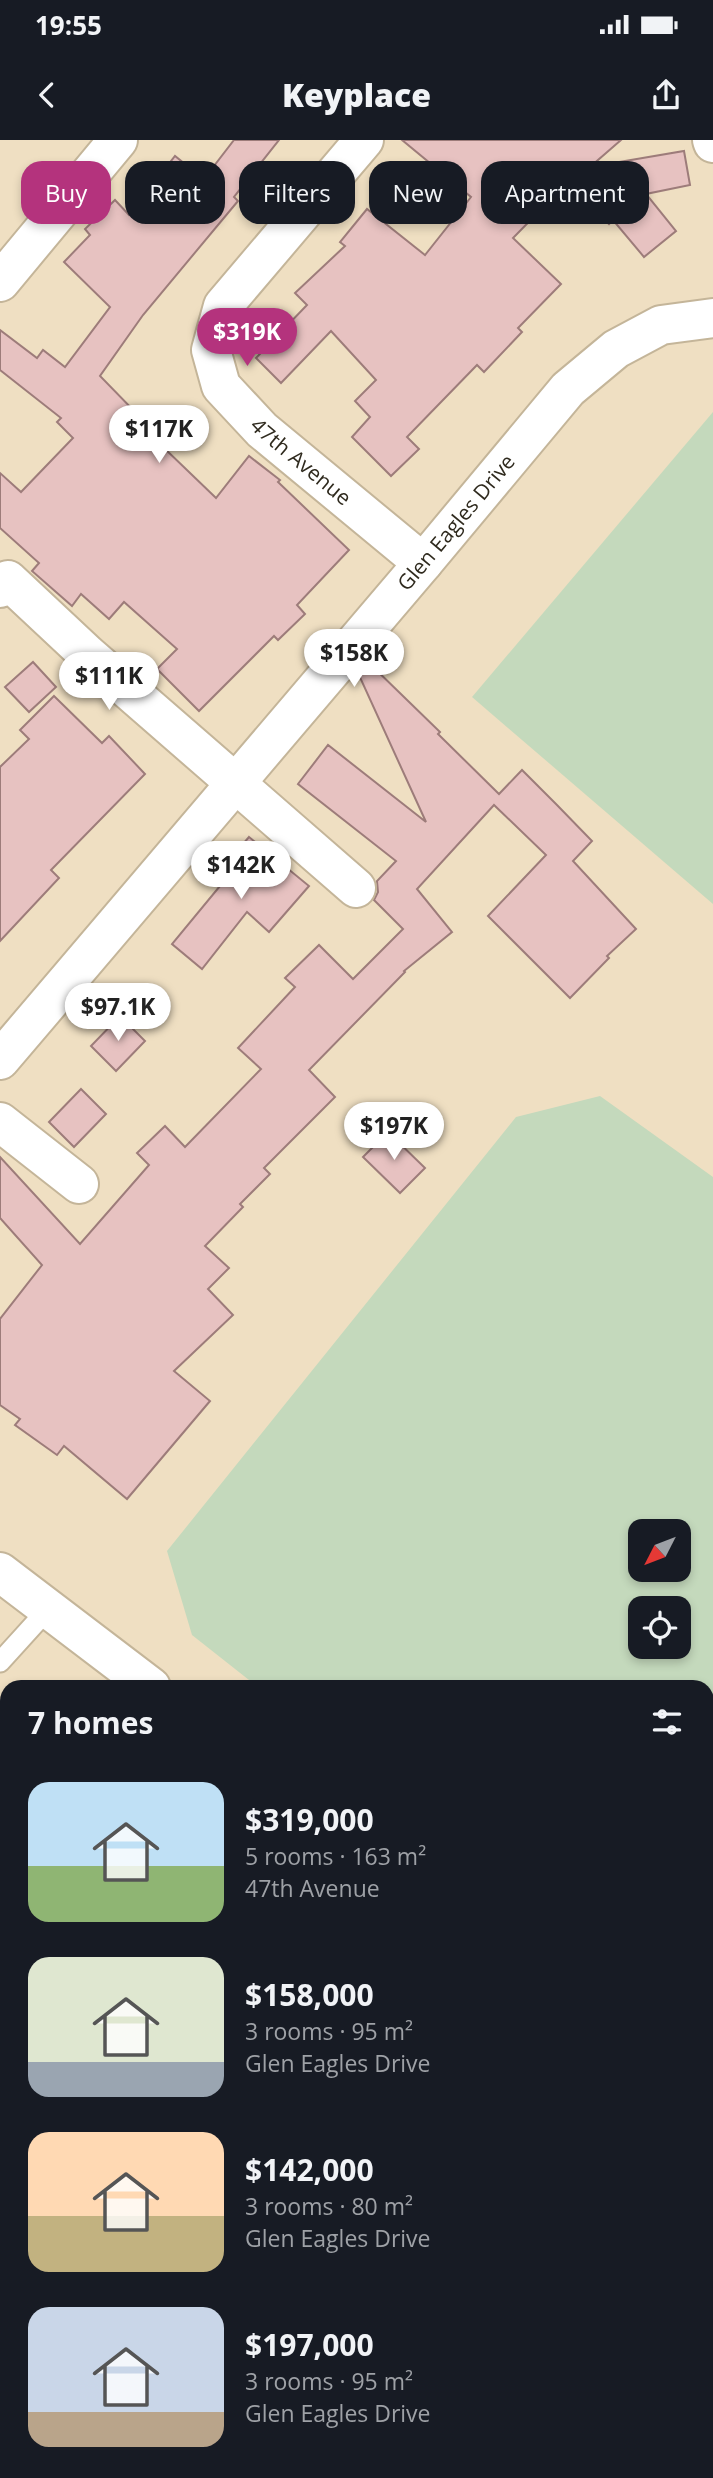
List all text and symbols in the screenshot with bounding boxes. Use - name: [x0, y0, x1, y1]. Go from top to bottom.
- text: 19:55: [35, 7, 102, 43]
- text: Keyplace: [282, 73, 431, 116]
- icon: back: [28, 76, 66, 114]
- icon: share: [647, 76, 685, 114]
- chip: Buy: [21, 161, 111, 224]
- chip: Rent: [125, 161, 225, 224]
- chip: Filters: [239, 161, 355, 224]
- chip: New: [369, 161, 467, 224]
- chip: Apartment: [481, 161, 649, 224]
- pin: $319K: [198, 308, 296, 368]
- text: $319K: [213, 315, 281, 347]
- pin: $117K: [110, 406, 208, 465]
- street label: 47th Avenue: [245, 411, 358, 511]
- text: $117K: [125, 412, 193, 444]
- street label: Glen Eagles Drive: [391, 448, 521, 596]
- pin: $158K: [305, 630, 403, 689]
- text: $158K: [320, 636, 388, 668]
- pin: $111K: [60, 652, 158, 712]
- text: $111K: [75, 659, 143, 691]
- pin: $142K: [192, 842, 290, 901]
- text: $142K: [207, 848, 275, 880]
- pin: $97.1K: [61, 984, 175, 1043]
- text: $97.1K: [81, 990, 155, 1022]
- pin: $197K: [345, 1102, 443, 1162]
- text: $197K: [360, 1109, 428, 1141]
- north arrow: [628, 1519, 691, 1582]
- map controls: [628, 1519, 691, 1659]
- button: locate: [628, 1596, 691, 1659]
- text: 7 homes: [28, 1702, 153, 1743]
- icon: filters: [648, 1703, 686, 1741]
- text: $319,000: [245, 1799, 374, 1840]
- icon: home: [84, 1810, 168, 1894]
- text: 5 rooms · 163 m²: [245, 1840, 426, 1872]
- text: 47th Avenue: [245, 1872, 380, 1904]
- text: $158,000: [245, 1974, 374, 2015]
- icon: home: [84, 1985, 168, 2069]
- text: 3 rooms · 95 m²: [245, 2015, 413, 2047]
- text: Glen Eagles Drive: [245, 2047, 431, 2079]
- text: $142,000: [245, 2149, 374, 2190]
- icon: home: [84, 2160, 168, 2244]
- text: 3 rooms · 80 m²: [245, 2190, 413, 2222]
- text: Glen Eagles Drive: [245, 2222, 431, 2254]
- text: $197,000: [245, 2324, 374, 2365]
- icon: home: [84, 2335, 168, 2419]
- text: 3 rooms · 95 m²: [245, 2365, 413, 2397]
- text: Glen Eagles Drive: [245, 2397, 431, 2429]

